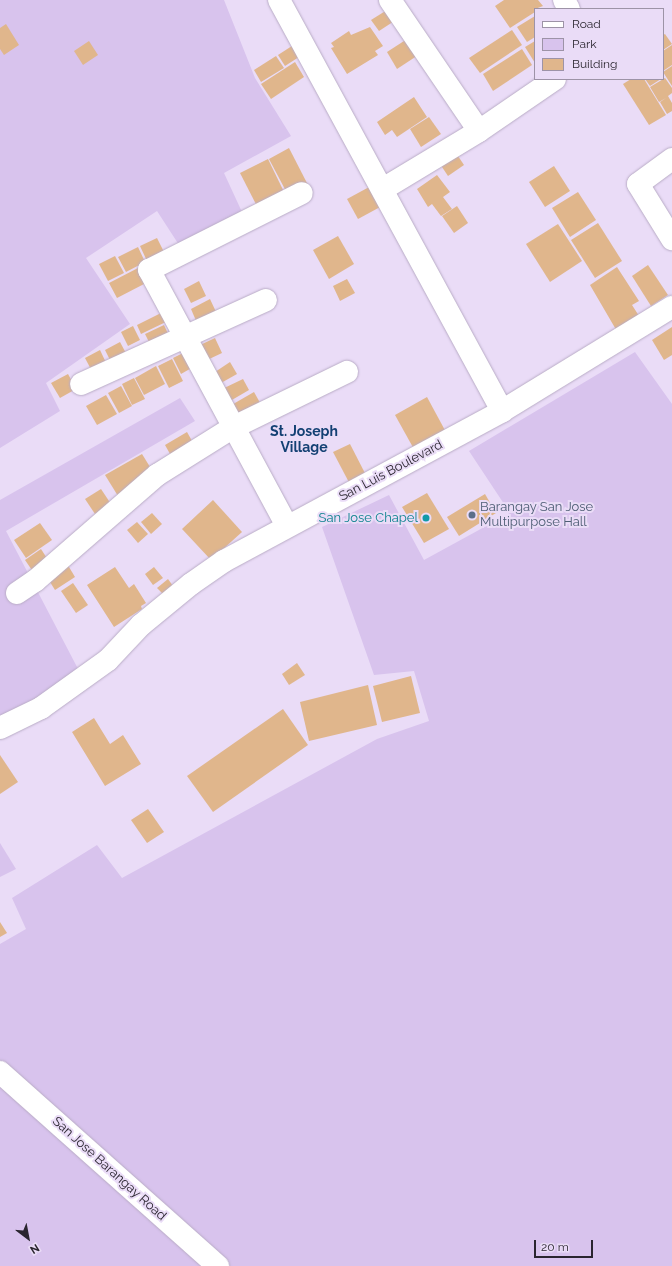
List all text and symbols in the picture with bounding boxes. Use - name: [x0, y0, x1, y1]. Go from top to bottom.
- legend: [534, 8, 664, 80]
- text: Road: [572, 17, 601, 31]
- text: Park: [572, 37, 597, 51]
- text: Building: [572, 57, 618, 71]
- district label: St. Joseph Village: [270, 423, 338, 456]
- street label: San Luis Boulevard: [337, 437, 445, 505]
- place label: Barangay San Jose Multipurpose Hall: [480, 500, 594, 531]
- place label: San Jose Chapel: [318, 510, 418, 526]
- marker: Barangay San Jose Multipurpose Hall: [467, 510, 477, 520]
- marker: San Jose Chapel: [421, 513, 431, 523]
- street label: San Jose Barangay Road: [49, 1114, 169, 1224]
- north arrow: [8, 1218, 48, 1258]
- scale bar: [536, 1232, 595, 1258]
- text: 20 m: [541, 1240, 569, 1254]
- text: N: [28, 1241, 42, 1256]

